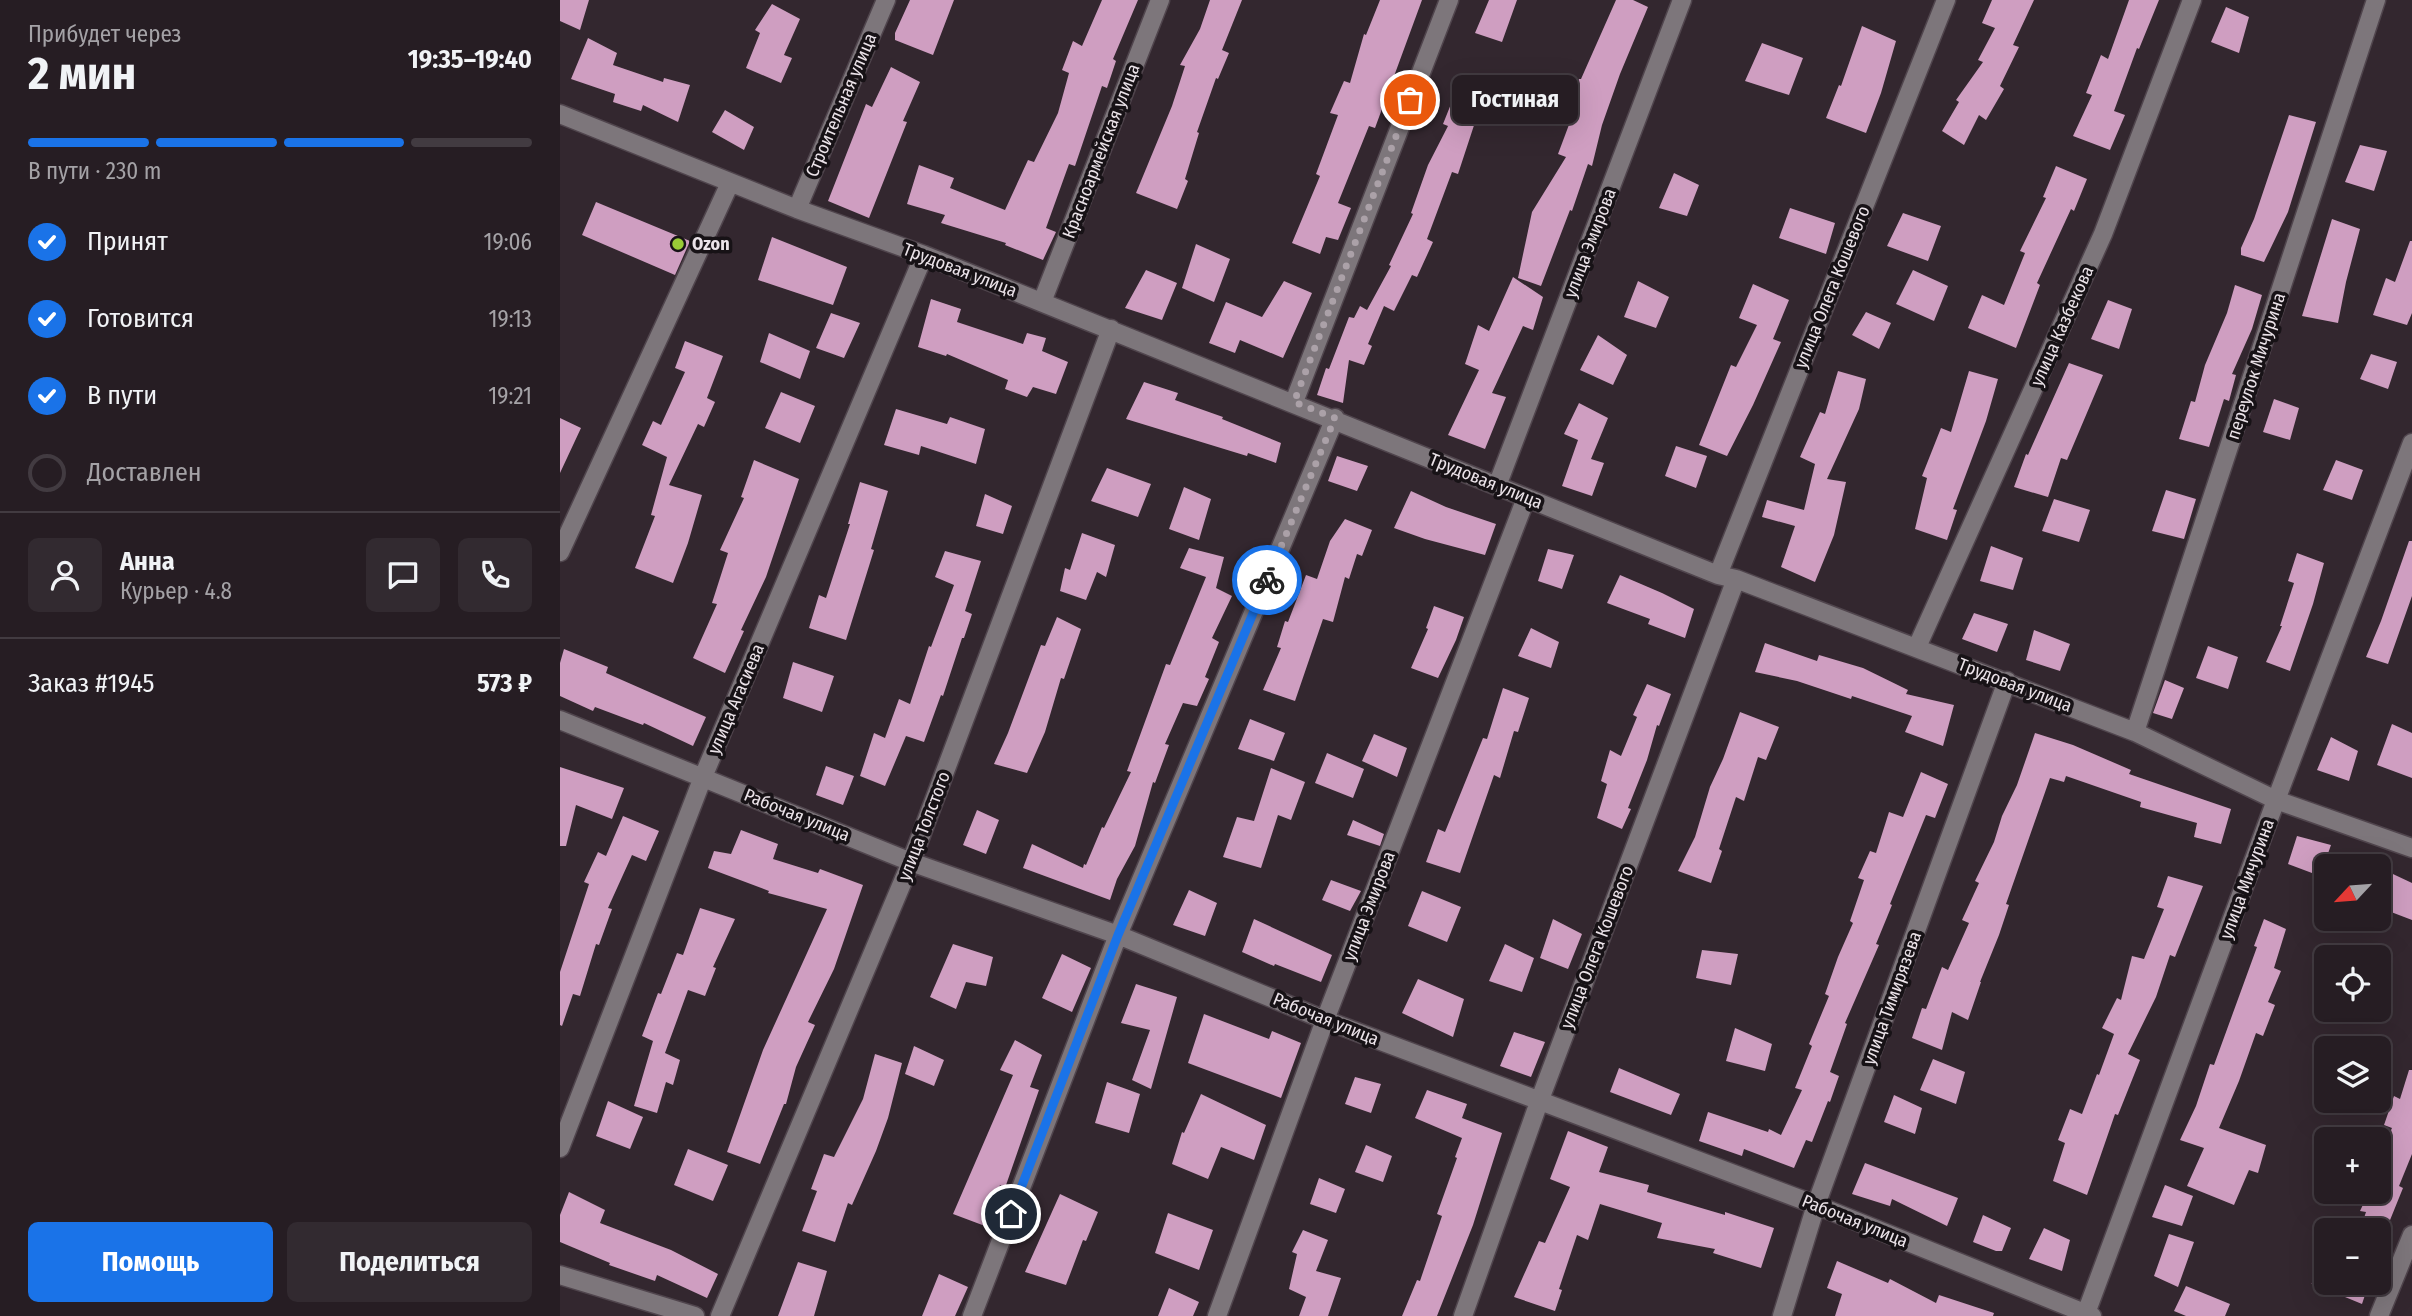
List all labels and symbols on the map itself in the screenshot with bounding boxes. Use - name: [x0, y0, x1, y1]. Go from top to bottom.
- street label: Строительная улица: [801, 30, 881, 180]
- street label: Красноармейская улица: [1058, 60, 1145, 241]
- pin: [1380, 70, 1440, 130]
- callout: Гостиная: [1452, 76, 1578, 124]
- street label: улица Эмирова: [1559, 185, 1621, 301]
- street label: улица Олега Кошевого: [1789, 203, 1875, 371]
- place label: Ozon: [692, 233, 730, 255]
- marker: Ozon: [670, 236, 686, 252]
- street label: Трудовая улица: [900, 238, 1020, 302]
- street label: улица Казбекова: [2026, 262, 2098, 390]
- street label: переулок Мичурина: [2222, 290, 2290, 442]
- street label: Трудовая улица: [1426, 448, 1546, 514]
- courier: [1232, 545, 1302, 615]
- street label: улица Агасиева: [703, 640, 769, 758]
- street label: Трудовая улица: [1955, 653, 2075, 717]
- street label: улица Толстого: [893, 768, 955, 884]
- street label: Рабочая улица: [741, 784, 853, 846]
- street label: улица Мичурина: [2215, 816, 2279, 942]
- street label: улица Эмирова: [1338, 848, 1400, 964]
- north arrow: [2314, 854, 2390, 931]
- street label: улица Олега Кошевого: [1556, 862, 1638, 1032]
- street label: улица Тимирязева: [1858, 928, 1926, 1068]
- street label: Рабочая улица: [1270, 988, 1382, 1050]
- pin: [981, 1184, 1041, 1244]
- street label: Рабочая улица: [1799, 1190, 1911, 1252]

